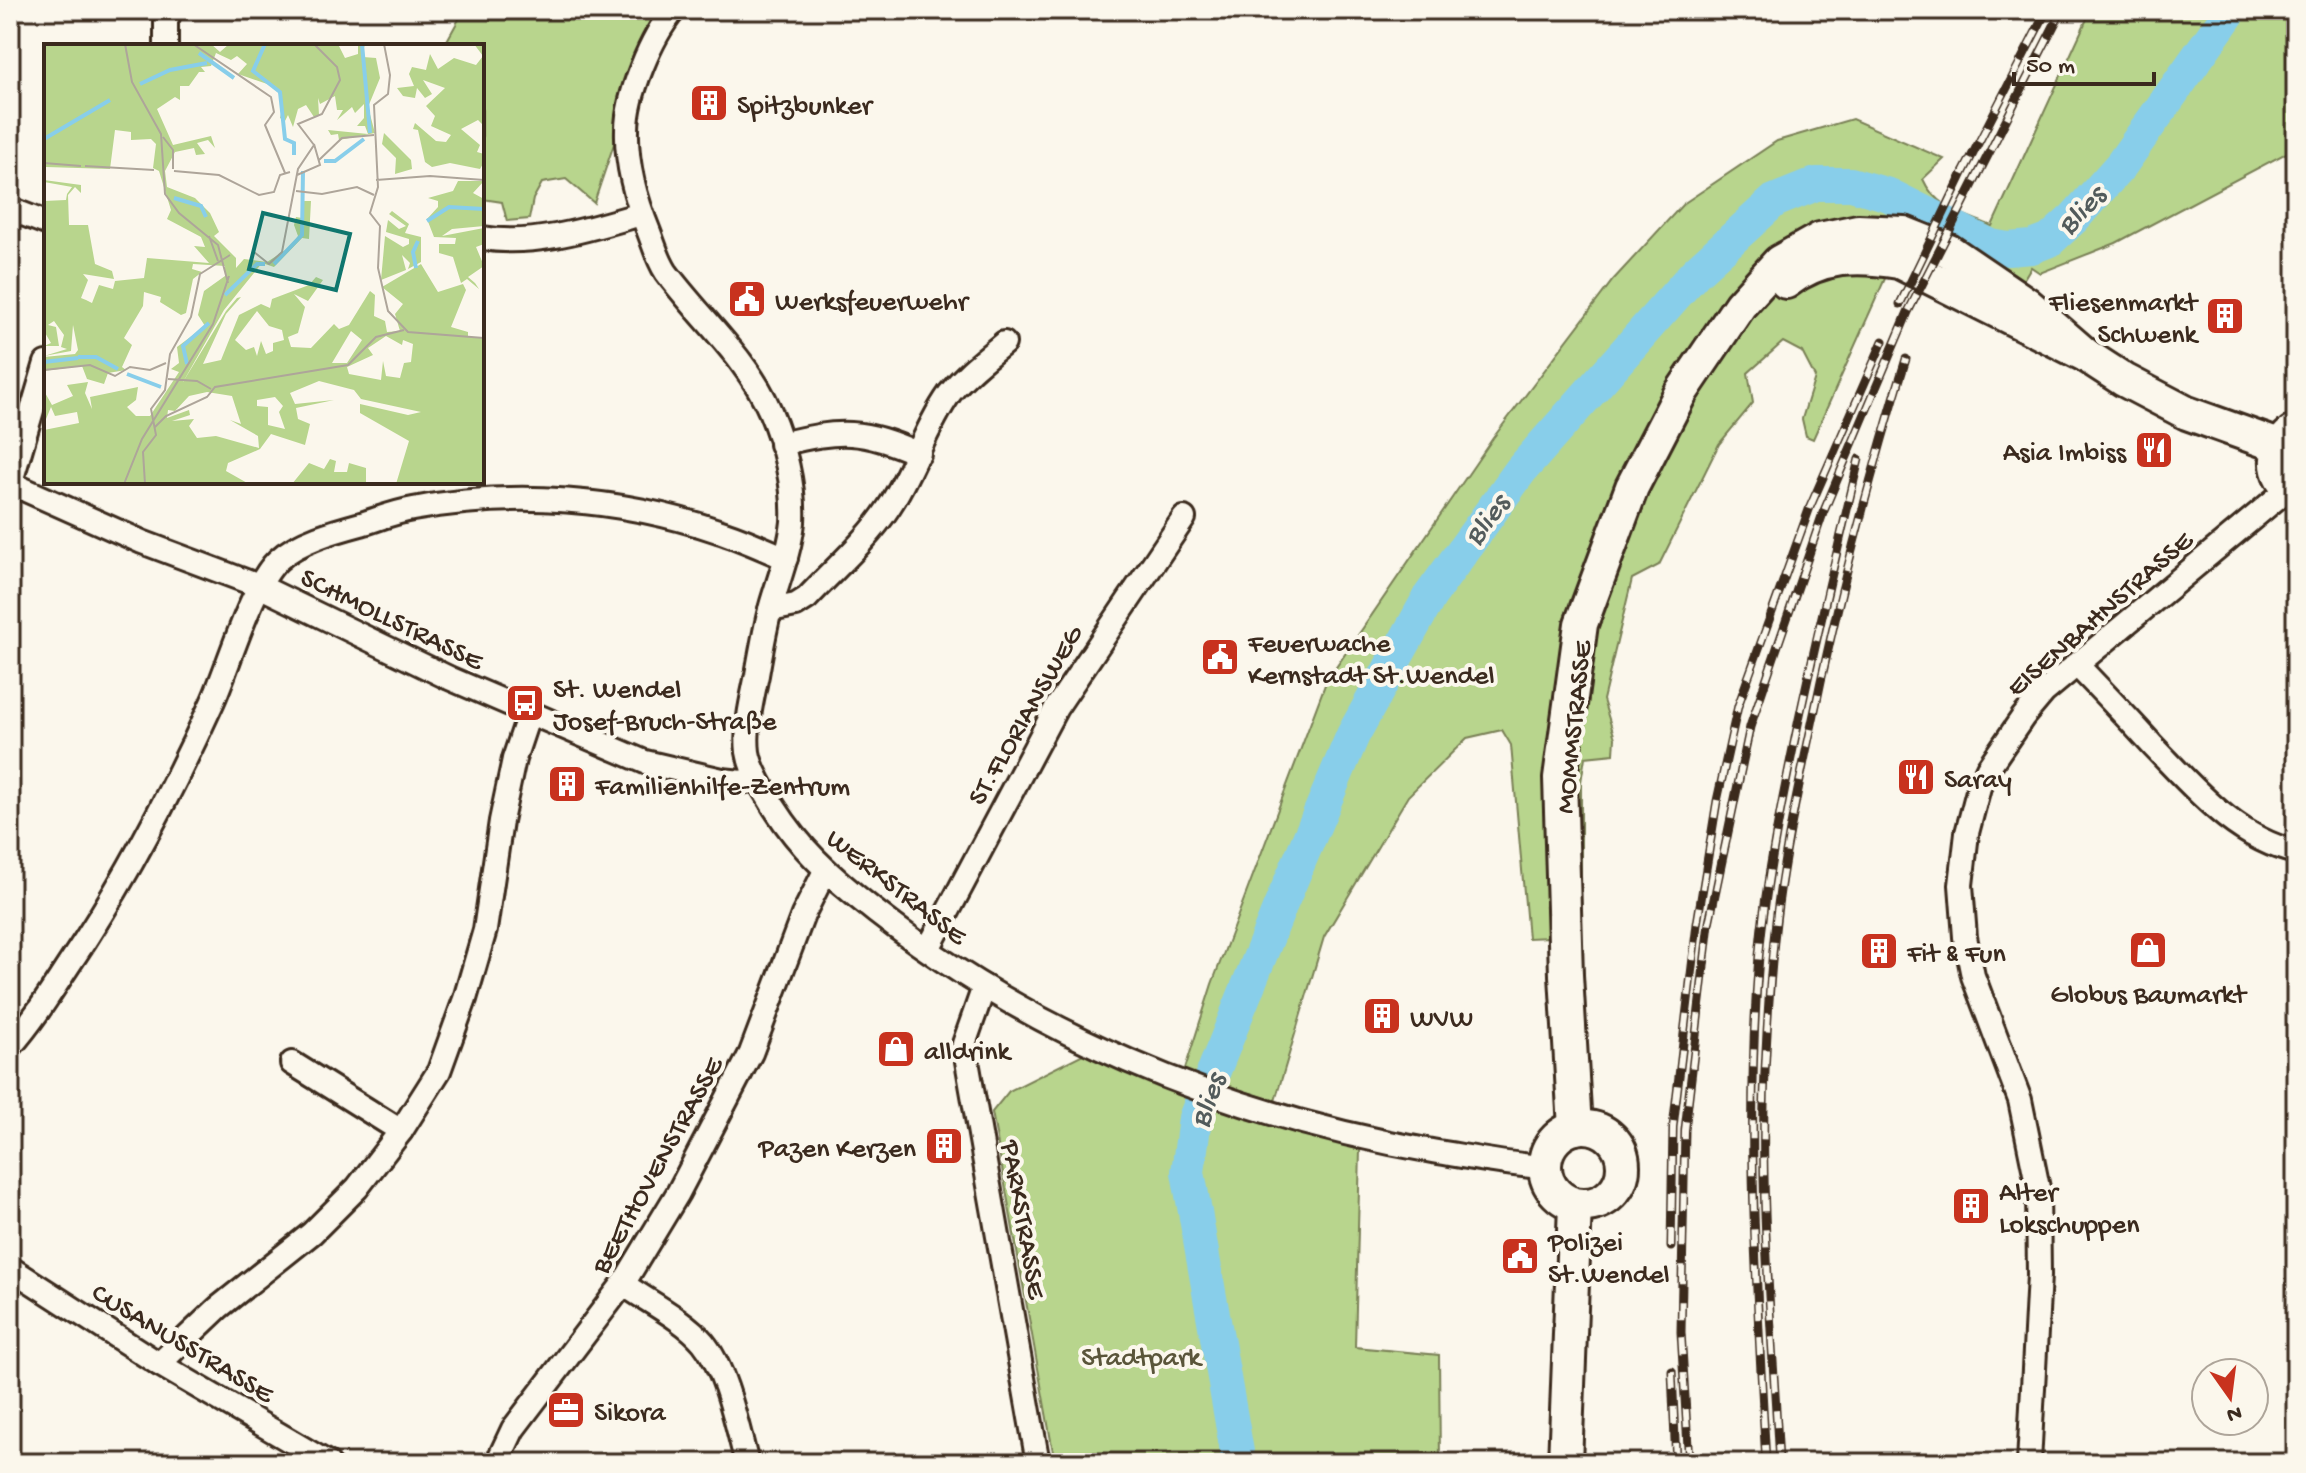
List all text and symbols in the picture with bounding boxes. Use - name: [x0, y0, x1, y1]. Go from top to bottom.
- scale bar: [2014, 36, 2154, 86]
- inset map: [44, 44, 484, 484]
- text: 50 m: [2026, 53, 2075, 82]
- building icon: Spitzbunker: [688, 82, 730, 124]
- place label: Spitzbunker: [737, 91, 874, 124]
- water label: Blies: [2052, 178, 2117, 244]
- public building icon: Werksfeuerwehr: [726, 278, 768, 320]
- place label: Werksfeuerwehr: [775, 287, 970, 320]
- place label: Fliesenmarkt Schwenk: [2048, 288, 2200, 353]
- building icon: Fliesenmarkt Schwenk: [2204, 295, 2246, 337]
- restaurant icon: Asia Imbiss: [2133, 429, 2175, 471]
- place label: Asia Imbiss: [2003, 438, 2127, 471]
- water label: Blies: [1458, 487, 1521, 554]
- street label: EISENBAHNSTRASSE: [2001, 524, 2202, 705]
- street label: SCHMOLLSTRASSE: [294, 563, 489, 680]
- street label: ST.FLORIANSWEG: [962, 619, 1092, 812]
- place label: Feuerwache Kernstadt St.Wendel: [1247, 629, 1495, 694]
- public building icon: Feuerwache Kernstadt St.Wendel: [1199, 636, 1241, 678]
- street label: MOMMSTRASSE: [1550, 638, 1601, 815]
- place label: St. Wendel Josef-Bruch-Straße: [553, 675, 777, 740]
- bus stop icon: St. Wendel Josef-Bruch-Straße: [504, 682, 546, 724]
- restaurant icon: Saray: [1895, 756, 1937, 798]
- building icon: Familienhilfe-Zentrum: [546, 763, 588, 805]
- place label: Saray: [1944, 765, 2012, 798]
- place label: Familienhilfe-Zentrum: [594, 772, 850, 805]
- street label: WERKSTRASSE: [818, 823, 973, 955]
- shop icon: Globus Baumarkt: [2127, 929, 2169, 971]
- building icon: Fit & Fun: [1858, 930, 1900, 972]
- place label: Fit & Fun: [1906, 939, 2006, 972]
- place label: Globus Baumarkt: [2050, 980, 2248, 1013]
- building icon: WVW: [1361, 995, 1403, 1037]
- place label: WVW: [1410, 1004, 1473, 1037]
- shop icon: alldrink: [875, 1028, 917, 1070]
- place label: alldrink: [924, 1037, 1013, 1070]
- street label: BEETHOVENSTRASSE: [585, 1051, 733, 1281]
- water label: Blies: [1185, 1067, 1237, 1133]
- building icon: Pazen Kerzen: [923, 1125, 965, 1167]
- place label: Pazen Kerzen: [757, 1134, 917, 1167]
- street label: PARKSTRASSE: [991, 1137, 1052, 1303]
- place label: Alter Lokschuppen: [1999, 1178, 2140, 1243]
- building icon: Alter Lokschuppen: [1950, 1185, 1992, 1227]
- place label: Polizei St.Wendel: [1547, 1228, 1670, 1293]
- public building icon: Polizei St.Wendel: [1499, 1235, 1541, 1277]
- street label: CUSANUSSTRASSE: [85, 1278, 280, 1413]
- park label: Stadtpark: [1081, 1343, 1203, 1376]
- north arrow: [2190, 1357, 2270, 1437]
- office icon: Sikora: [545, 1389, 587, 1431]
- place label: Sikora: [594, 1398, 667, 1431]
- text: N: [2224, 1398, 2244, 1427]

